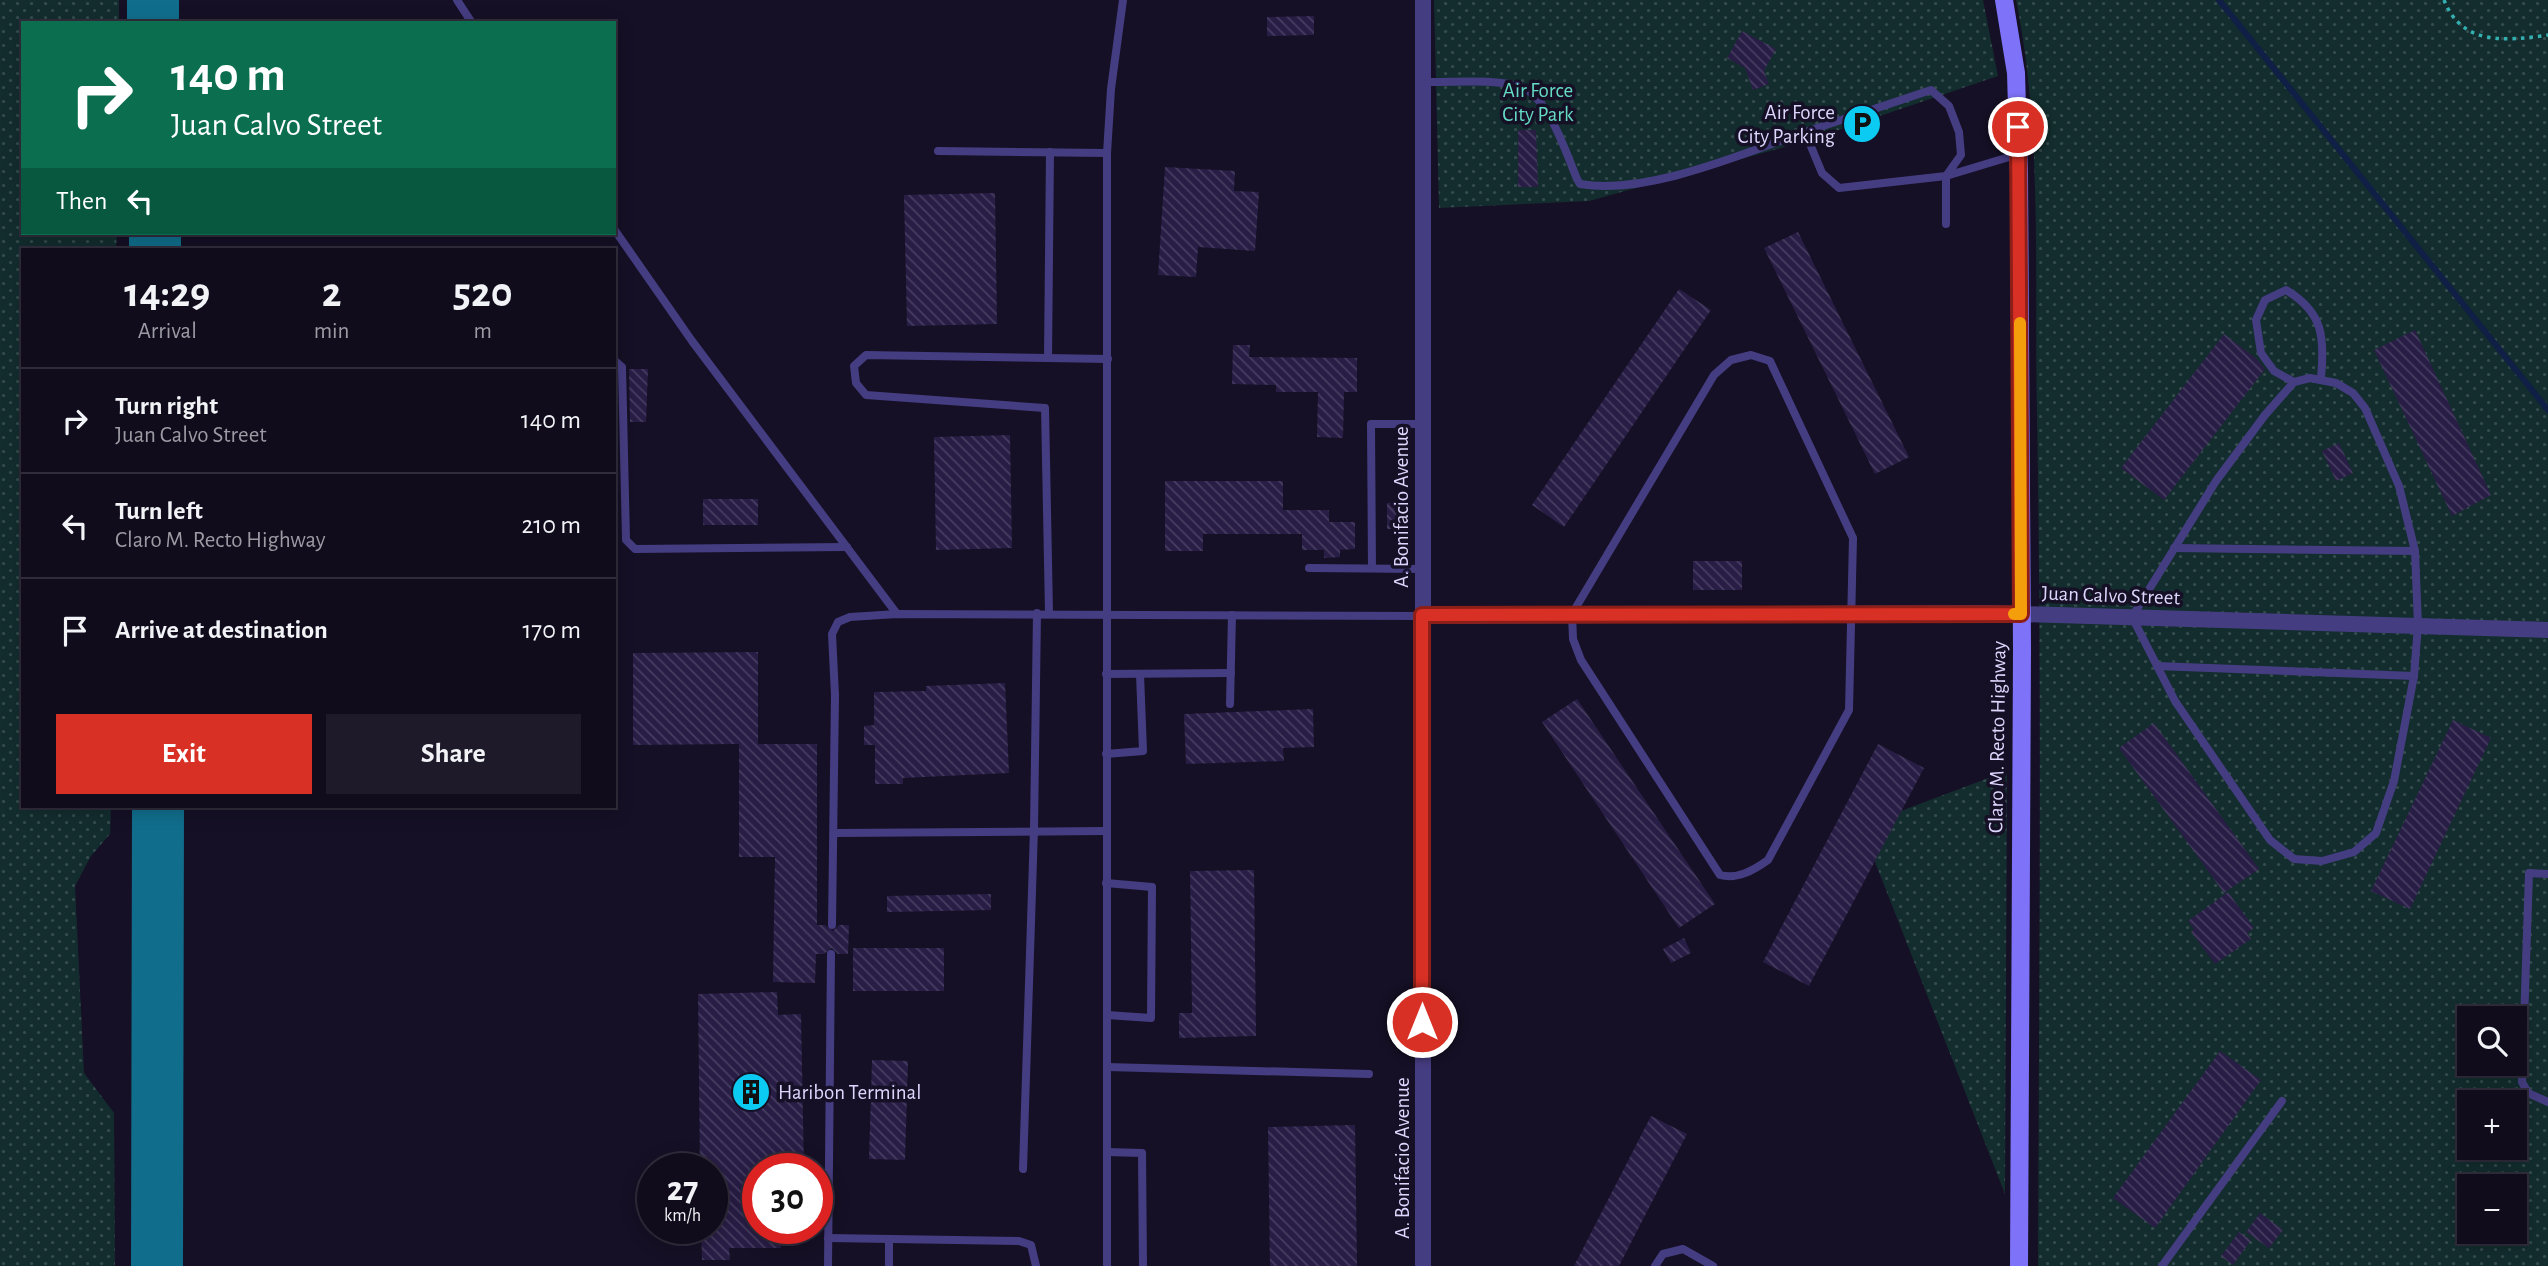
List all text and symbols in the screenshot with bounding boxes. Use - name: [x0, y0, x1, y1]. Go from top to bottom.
- icon: right: [56, 49, 147, 140]
- text: 140 m: [171, 51, 286, 100]
- park label: Air Force City Park: [1502, 80, 1574, 125]
- pin: [1988, 97, 2048, 157]
- place label: Air Force City Parking: [1737, 102, 1836, 147]
- parking icon: Air Force City Parking: [1841, 103, 1883, 145]
- icon: arrive: [1999, 108, 2037, 146]
- text: Juan Calvo Street: [171, 109, 382, 141]
- icon: left: [121, 182, 159, 220]
- text: Then: [56, 188, 107, 214]
- text: 14:29: [124, 272, 210, 314]
- text: 2: [322, 272, 341, 314]
- text: 520: [453, 272, 513, 314]
- text: Arrival: [138, 320, 197, 343]
- text: min: [314, 320, 349, 343]
- text: m: [474, 320, 492, 343]
- text: Turn right: [115, 393, 218, 419]
- icon: right: [56, 402, 94, 440]
- text: 140 m: [521, 407, 581, 433]
- text: Juan Calvo Street: [115, 424, 267, 447]
- street label: A. Bonifacio Avenue: [1391, 426, 1412, 588]
- text: Turn left: [115, 498, 203, 524]
- icon: left: [56, 507, 94, 545]
- text: 210 m: [521, 512, 581, 538]
- text: Claro M. Recto Highway: [115, 529, 326, 552]
- street label: Juan Calvo Street: [2041, 583, 2181, 608]
- icon: arrive: [56, 612, 94, 650]
- text: Arrive at destination: [115, 617, 328, 643]
- text: 170 m: [522, 617, 581, 643]
- street label: Claro M. Recto Highway: [1985, 641, 2010, 833]
- button: Exit: [56, 714, 312, 794]
- button: Share: [326, 714, 581, 794]
- position arrow: [1385, 985, 1459, 1059]
- map controls: [2457, 1006, 2527, 1244]
- button: search: [2457, 1006, 2527, 1076]
- building icon: Haribon Terminal: [730, 1071, 772, 1113]
- street label: A. Bonifacio Avenue: [1392, 1077, 1413, 1239]
- place label: Haribon Terminal: [778, 1082, 921, 1103]
- button: +: [2457, 1090, 2527, 1160]
- speed limit sign: 30: [742, 1153, 833, 1244]
- text: 27: [667, 1172, 698, 1207]
- button: −: [2457, 1174, 2527, 1244]
- text: km/h: [664, 1207, 701, 1225]

